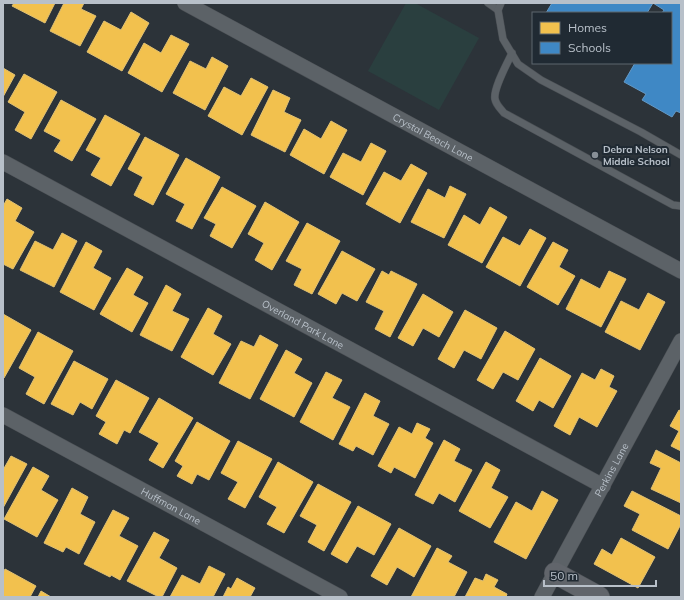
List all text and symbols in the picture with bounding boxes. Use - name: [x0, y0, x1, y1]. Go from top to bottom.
- legend: [532, 12, 672, 64]
- text: Homes: [568, 20, 607, 35]
- text: Schools: [568, 40, 611, 55]
- street label: Crystal Beach Lane: [390, 110, 476, 165]
- place label: Debra Nelson Middle School: [603, 143, 670, 168]
- marker: Debra Nelson Middle School: [590, 150, 600, 160]
- street label: Overland Park Lane: [259, 297, 346, 352]
- street label: Perkins Lane: [592, 441, 631, 499]
- street label: Huffman Lane: [139, 485, 203, 528]
- scale bar: [544, 562, 656, 588]
- text: 50 m: [550, 568, 578, 583]

